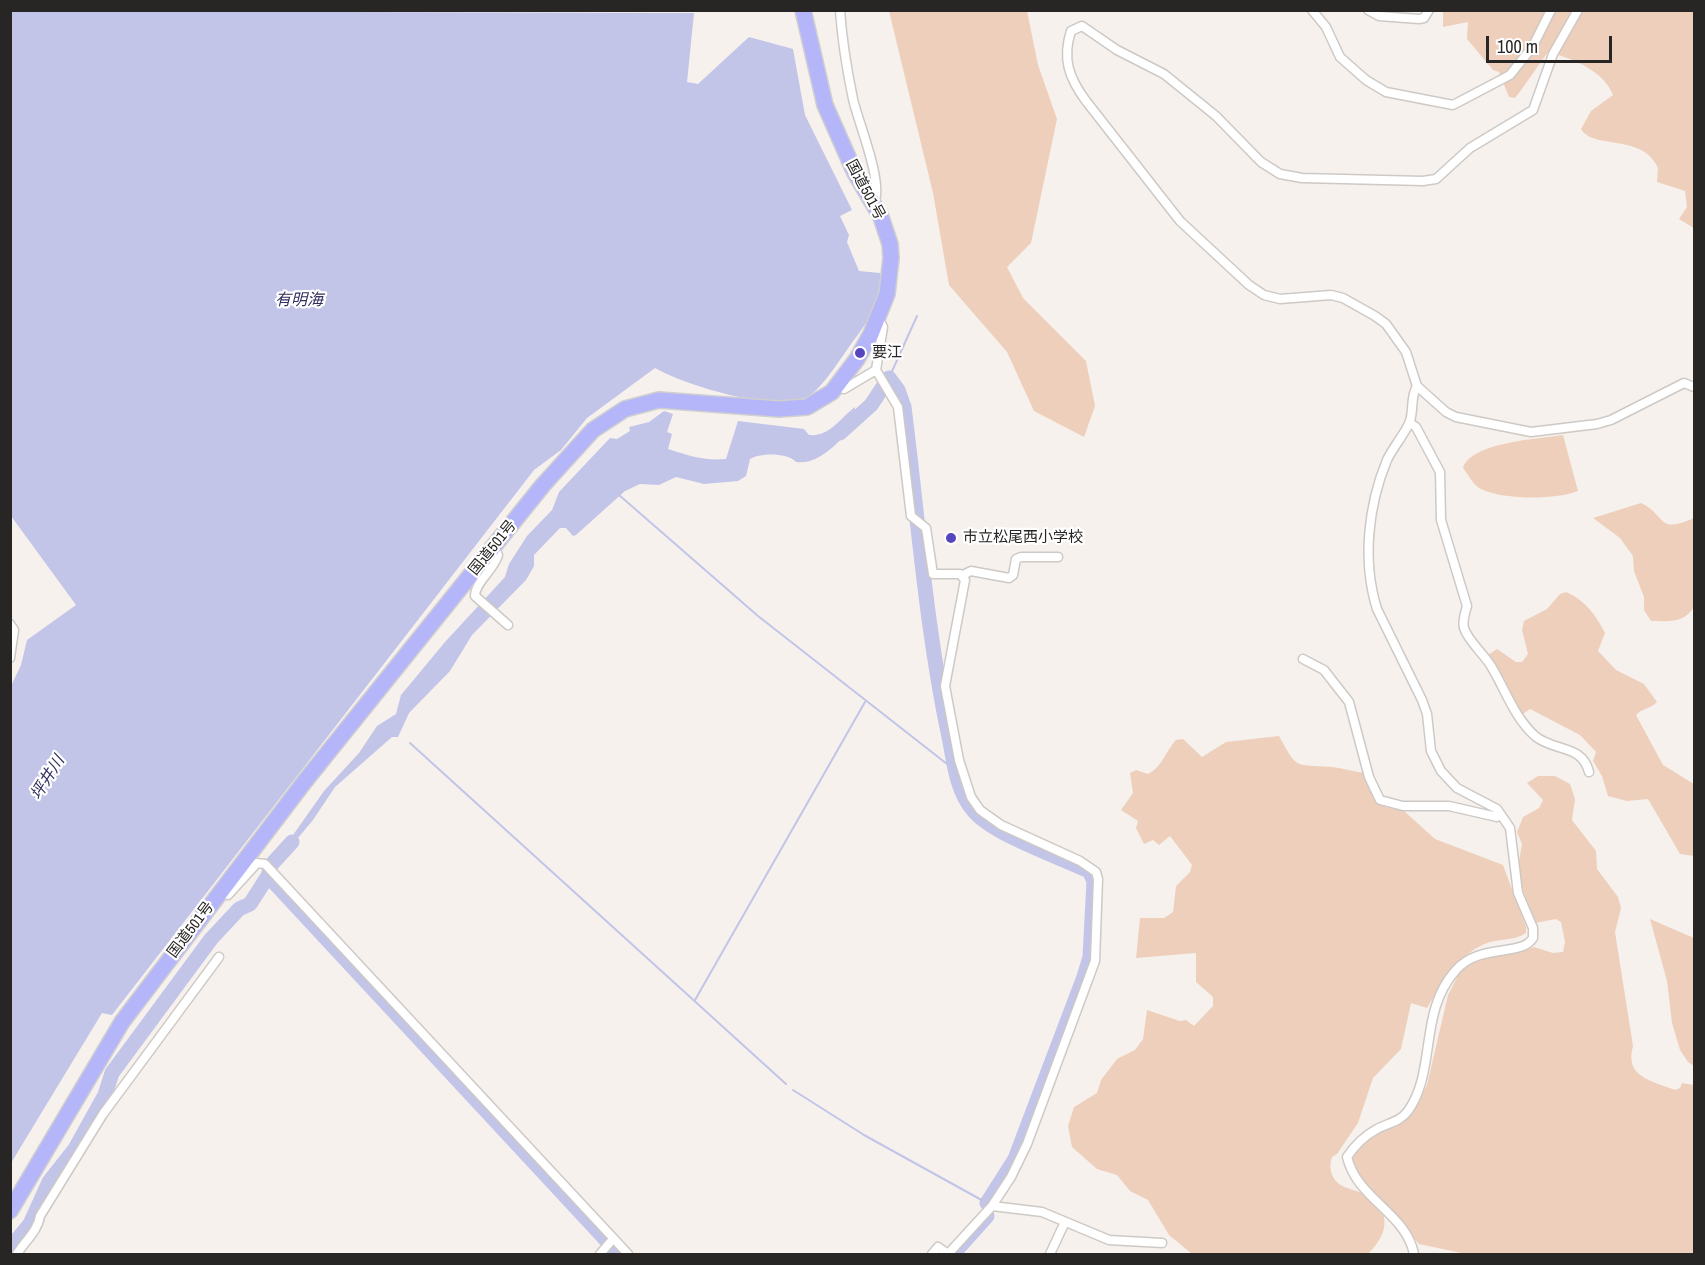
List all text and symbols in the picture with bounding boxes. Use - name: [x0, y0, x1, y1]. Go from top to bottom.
- scale bar: [1489, 24, 1615, 62]
- text: 100 m: [1497, 34, 1538, 59]
- street label: 国道501号: [842, 157, 888, 223]
- water label: 有明海: [275, 291, 323, 311]
- place label: 要江: [872, 344, 902, 362]
- marker: 要江: [853, 346, 867, 360]
- street label: 国道501号: [465, 517, 521, 579]
- place label: 市立松尾西小学校: [963, 529, 1083, 547]
- marker: 市立松尾西小学校: [944, 531, 958, 545]
- water label: 坪井川: [27, 753, 69, 803]
- street label: 国道501号: [164, 898, 218, 962]

